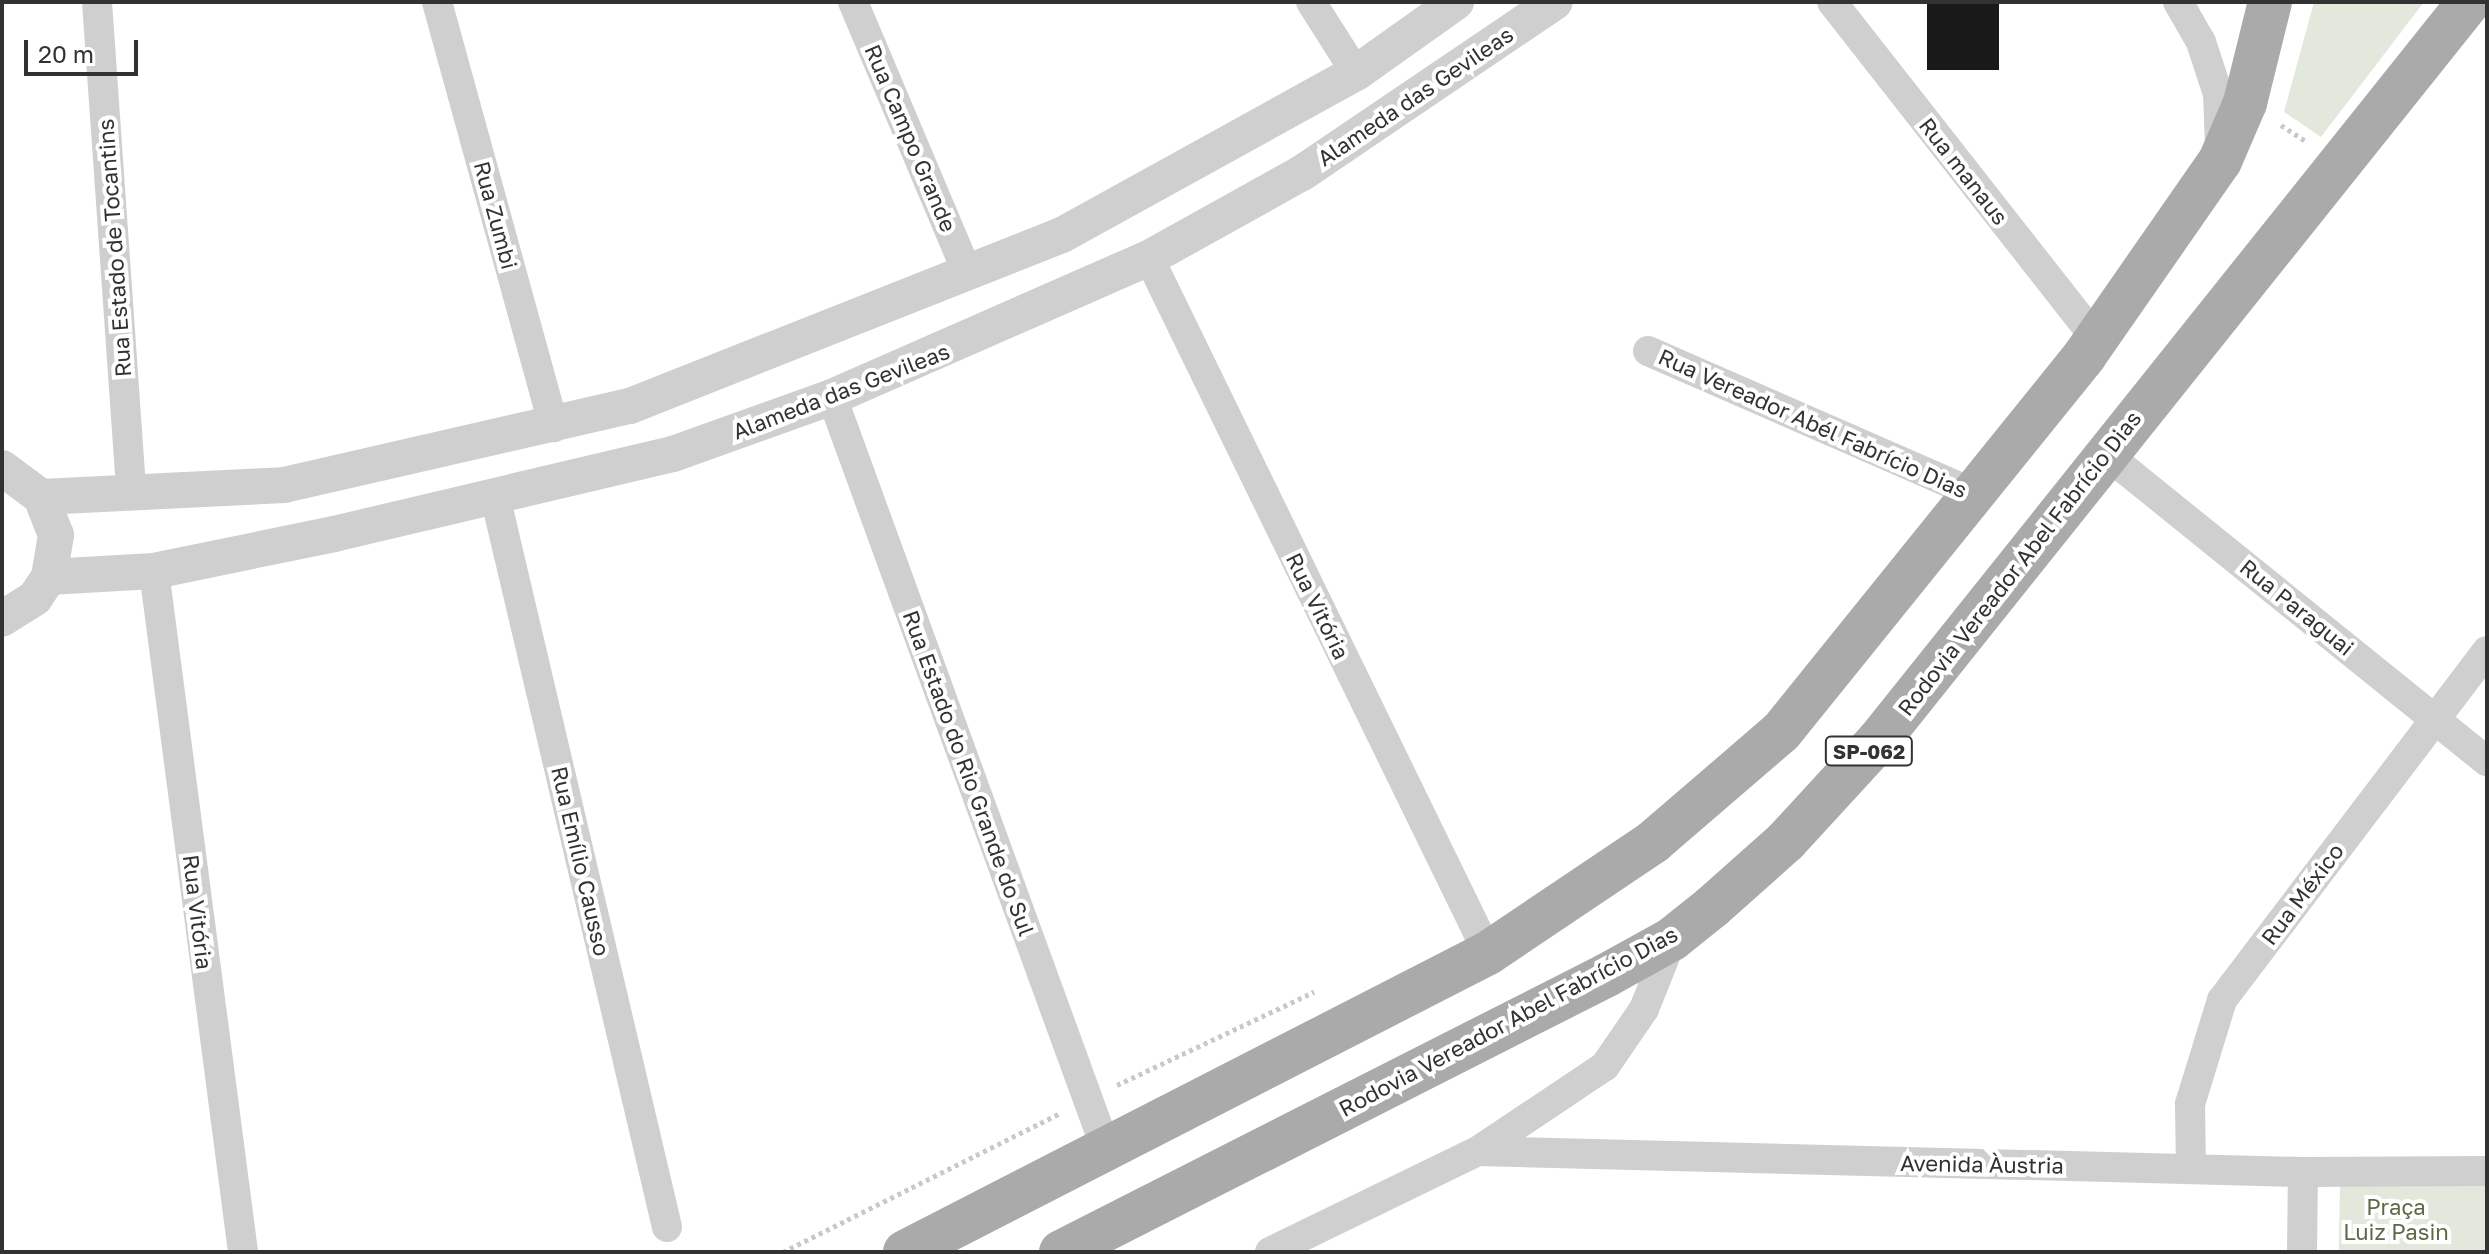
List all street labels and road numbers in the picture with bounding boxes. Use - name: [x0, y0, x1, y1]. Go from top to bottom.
- street label: Alameda das Gevileas: [1312, 21, 1518, 171]
- street label: Rua Campo Grande: [860, 40, 962, 236]
- street label: Rua manaus: [1914, 112, 2014, 230]
- street label: Rua Estado de Tocantins: [92, 118, 136, 378]
- street label: Rua Zumbi: [469, 158, 523, 272]
- street label: Alameda das Gevileas: [729, 337, 953, 445]
- street label: Rua Vereador Abél Fabrício Dias: [1655, 343, 1971, 503]
- street label: Rodovia Vereador Abel Fabrício Dias: [1892, 405, 2146, 721]
- street label: Rua Vitória: [1281, 548, 1355, 664]
- street label: Rua Paraguai: [2235, 553, 2359, 661]
- street label: Rua Estado do Rio Grande do Sul: [898, 607, 1040, 939]
- road number: SP-062: [1823, 735, 1915, 767]
- street label: Rua Emílio Causso: [546, 764, 616, 958]
- street label: Rua México: [2255, 838, 2349, 950]
- street label: Rua Vitória: [178, 853, 218, 971]
- street label: Rodovia Vereador Abel Fabrício Dias: [1334, 920, 1682, 1122]
- street label: Avenida Àustria: [1900, 1149, 2064, 1179]

